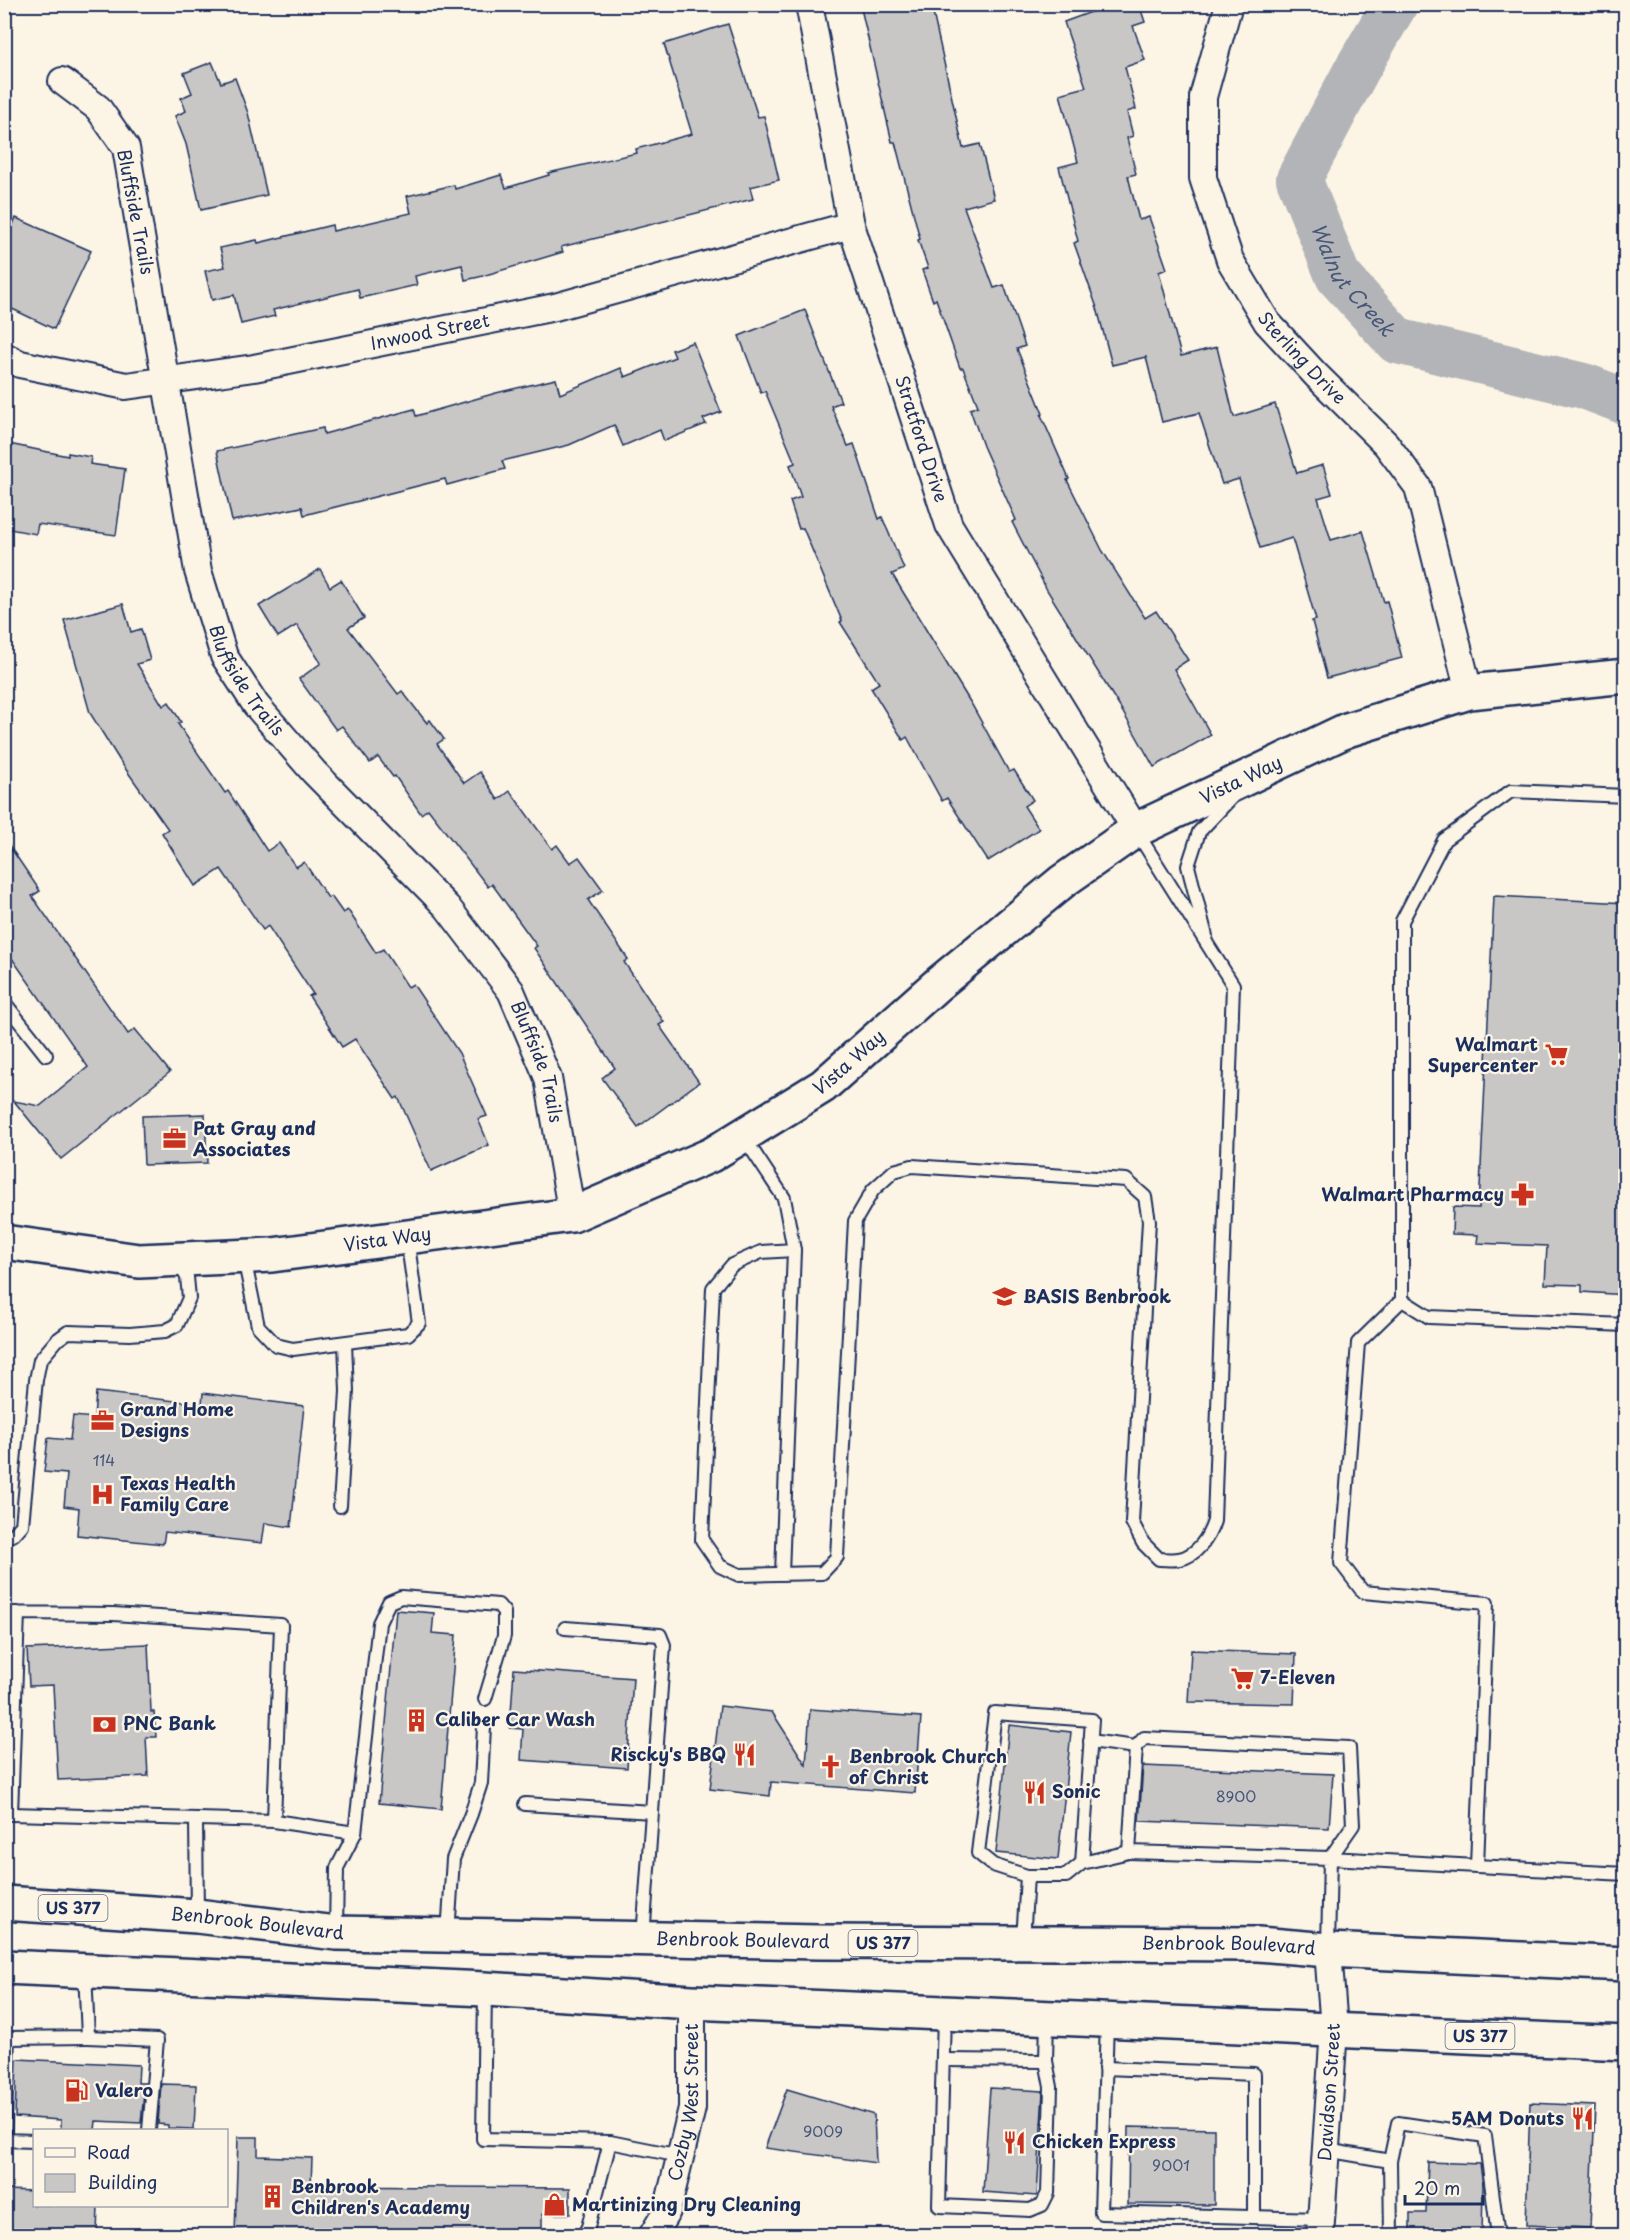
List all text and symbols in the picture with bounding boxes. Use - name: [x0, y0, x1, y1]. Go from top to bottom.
- street label: Bluffside Trails: [111, 147, 162, 277]
- water label: Walnut Creek: [1304, 218, 1402, 343]
- street label: Inwood Street: [368, 306, 492, 356]
- street label: Sterling Drive: [1252, 306, 1353, 410]
- street label: Stratford Drive: [889, 371, 956, 505]
- street label: Bluffside Trails: [203, 621, 292, 741]
- street label: Vista Way: [1195, 748, 1286, 810]
- street label: Bluffside Trails: [505, 996, 571, 1125]
- street label: Vista Way: [807, 1022, 890, 1101]
- place label: Walmart Supercenter: [1428, 1030, 1539, 1078]
- supermarket icon: Walmart Supercenter: [1543, 1042, 1569, 1068]
- place label: Pat Gray and Associates: [193, 1114, 316, 1162]
- office icon: Pat Gray and Associates: [162, 1126, 188, 1152]
- place label: Walmart Pharmacy: [1321, 1180, 1504, 1207]
- pharmacy icon: Walmart Pharmacy: [1509, 1182, 1535, 1208]
- street label: Vista Way: [342, 1219, 433, 1257]
- place label: BASIS Benbrook: [1023, 1282, 1171, 1309]
- school or university icon: BASIS Benbrook: [992, 1284, 1018, 1310]
- place label: Grand Home Designs: [120, 1395, 234, 1443]
- office icon: Grand Home Designs: [89, 1407, 115, 1433]
- house number: 114: [93, 1448, 115, 1471]
- place label: Texas Health Family Care: [120, 1469, 236, 1517]
- hospital icon: Texas Health Family Care: [89, 1481, 115, 1507]
- place label: 7-Eleven: [1260, 1663, 1335, 1690]
- supermarket icon: 7-Eleven: [1229, 1665, 1255, 1691]
- place label: Caliber Car Wash: [435, 1705, 595, 1732]
- building icon: Caliber Car Wash: [404, 1707, 430, 1733]
- place label: PNC Bank: [123, 1709, 216, 1736]
- bank icon: PNC Bank: [92, 1711, 118, 1737]
- place label: Riscky's BBQ: [611, 1740, 726, 1767]
- restaurant icon: Riscky's BBQ: [731, 1742, 757, 1768]
- place label: Benbrook Church of Christ: [849, 1742, 1007, 1790]
- church icon: Benbrook Church of Christ: [818, 1754, 844, 1780]
- place label: Sonic: [1052, 1777, 1101, 1804]
- restaurant icon: Sonic: [1021, 1779, 1047, 1805]
- house number: 8900: [1216, 1784, 1256, 1807]
- road number: US 377: [38, 1895, 107, 1921]
- street label: Benbrook Boulevard: [170, 1899, 344, 1945]
- street label: Benbrook Boulevard: [655, 1924, 830, 1954]
- street label: Benbrook Boulevard: [1141, 1928, 1317, 1961]
- road number: US 377: [848, 1930, 918, 1956]
- street label: Cozby West Street: [660, 2023, 704, 2184]
- street label: Davidson Street: [1310, 2023, 1346, 2162]
- road number: US 377: [1446, 2023, 1514, 2049]
- place label: Valero: [95, 2076, 154, 2103]
- fuel station icon: Valero: [64, 2078, 90, 2104]
- place label: 5AM Donuts: [1451, 2104, 1564, 2131]
- restaurant icon: 5AM Donuts: [1569, 2106, 1595, 2132]
- house number: 9009: [803, 2119, 843, 2142]
- place label: Chicken Express: [1032, 2127, 1176, 2154]
- legend: [33, 2129, 228, 2207]
- restaurant icon: Chicken Express: [1001, 2129, 1027, 2155]
- text: Road: [87, 2138, 131, 2165]
- house number: 9001: [1152, 2153, 1190, 2176]
- text: Building: [87, 2168, 157, 2195]
- scale bar: [1405, 2168, 1483, 2206]
- place label: Benbrook Children's Academy: [291, 2172, 470, 2220]
- text: 20 m: [1414, 2174, 1460, 2201]
- building icon: Benbrook Children's Academy: [260, 2184, 286, 2210]
- place label: Martinizing Dry Cleaning: [572, 2190, 801, 2217]
- shop icon: Martinizing Dry Cleaning: [541, 2192, 567, 2218]

